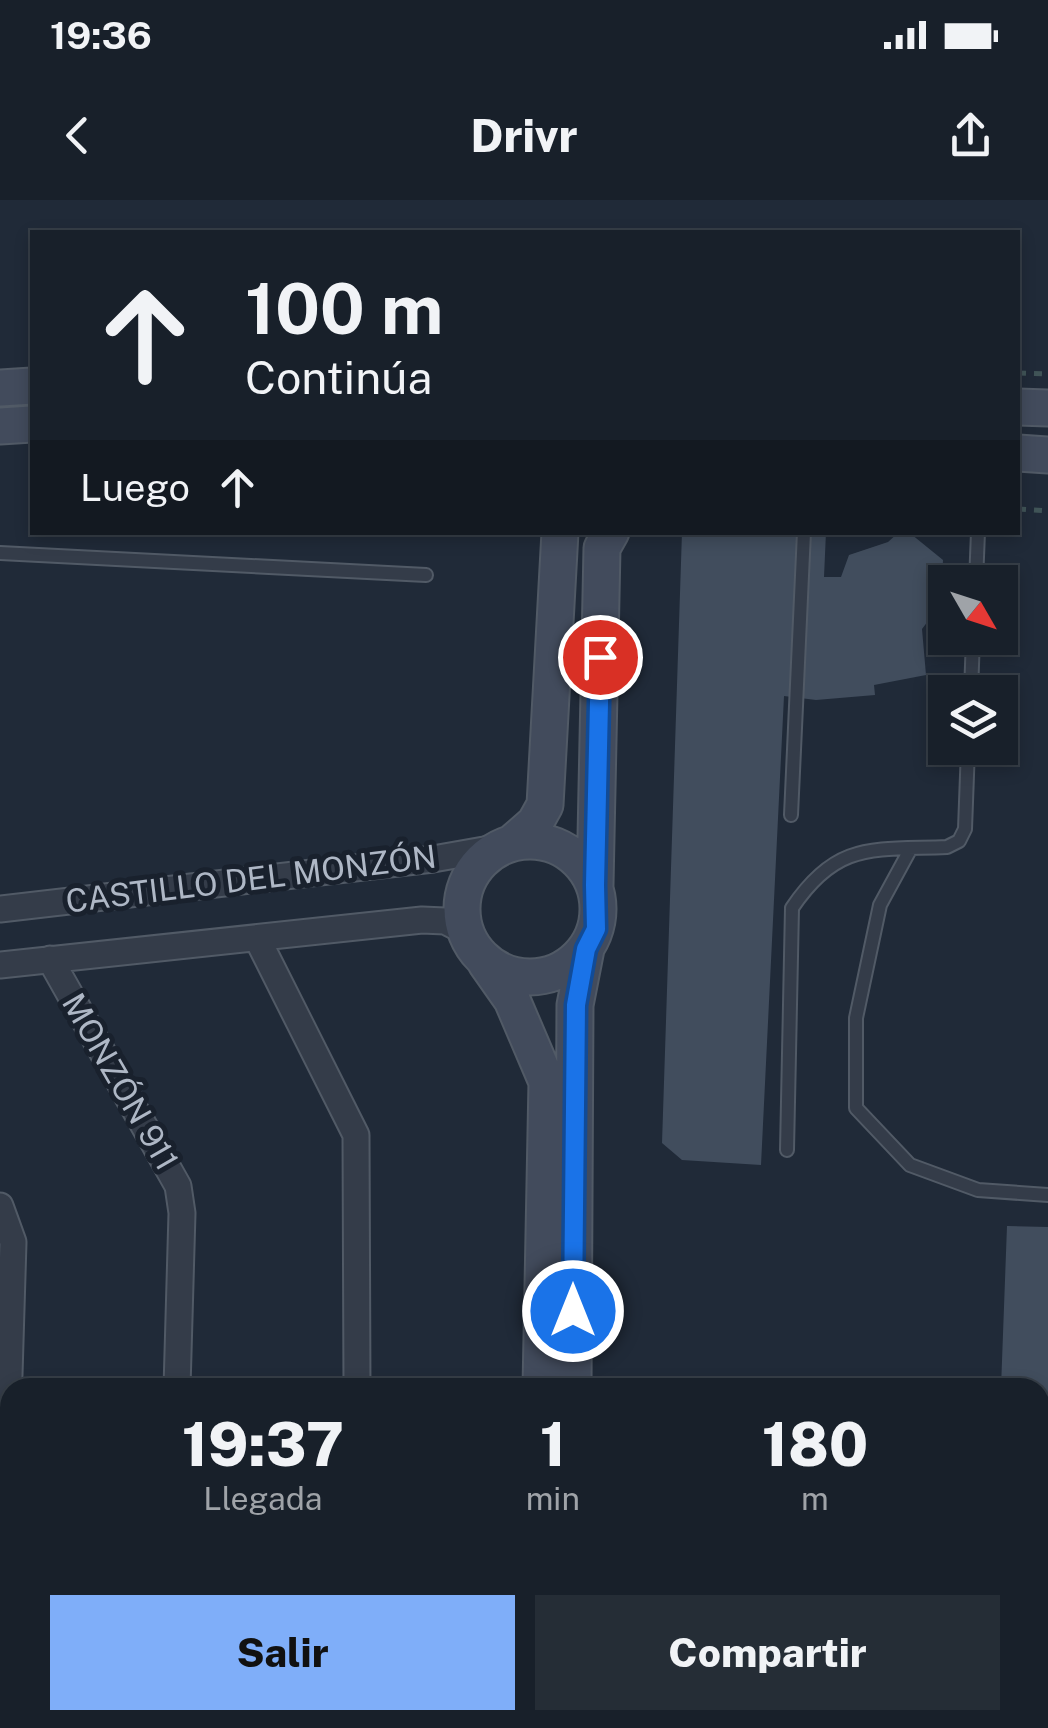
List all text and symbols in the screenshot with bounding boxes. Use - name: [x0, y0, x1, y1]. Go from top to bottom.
- text: 19:36: [50, 13, 152, 58]
- icon: back: [50, 108, 105, 163]
- icon: share: [943, 108, 998, 163]
- text: Drivr: [470, 109, 578, 162]
- text: 100 m: [245, 267, 443, 350]
- icon: ahead: [80, 270, 210, 400]
- text: Continúa: [245, 351, 432, 404]
- icon: ahead: [210, 460, 265, 515]
- text: Luego: [80, 465, 190, 510]
- north arrow: [928, 565, 1018, 655]
- map controls: [928, 565, 1018, 765]
- pin: [558, 615, 643, 700]
- icon: arrive: [573, 630, 628, 685]
- button: layers: [928, 675, 1018, 765]
- street label: CASTILLO DEL MONZÓN: [64, 836, 438, 920]
- street label: MONZÓN 911: [55, 986, 187, 1177]
- position arrow: [521, 1259, 625, 1363]
- text: 19:37: [182, 1409, 344, 1480]
- text: 1: [540, 1409, 566, 1480]
- text: 180: [762, 1409, 868, 1480]
- text: Llegada: [203, 1480, 322, 1517]
- text: min: [526, 1480, 580, 1517]
- text: m: [801, 1480, 829, 1517]
- button: Salir: [50, 1595, 515, 1710]
- button: Compartir: [535, 1595, 1000, 1710]

